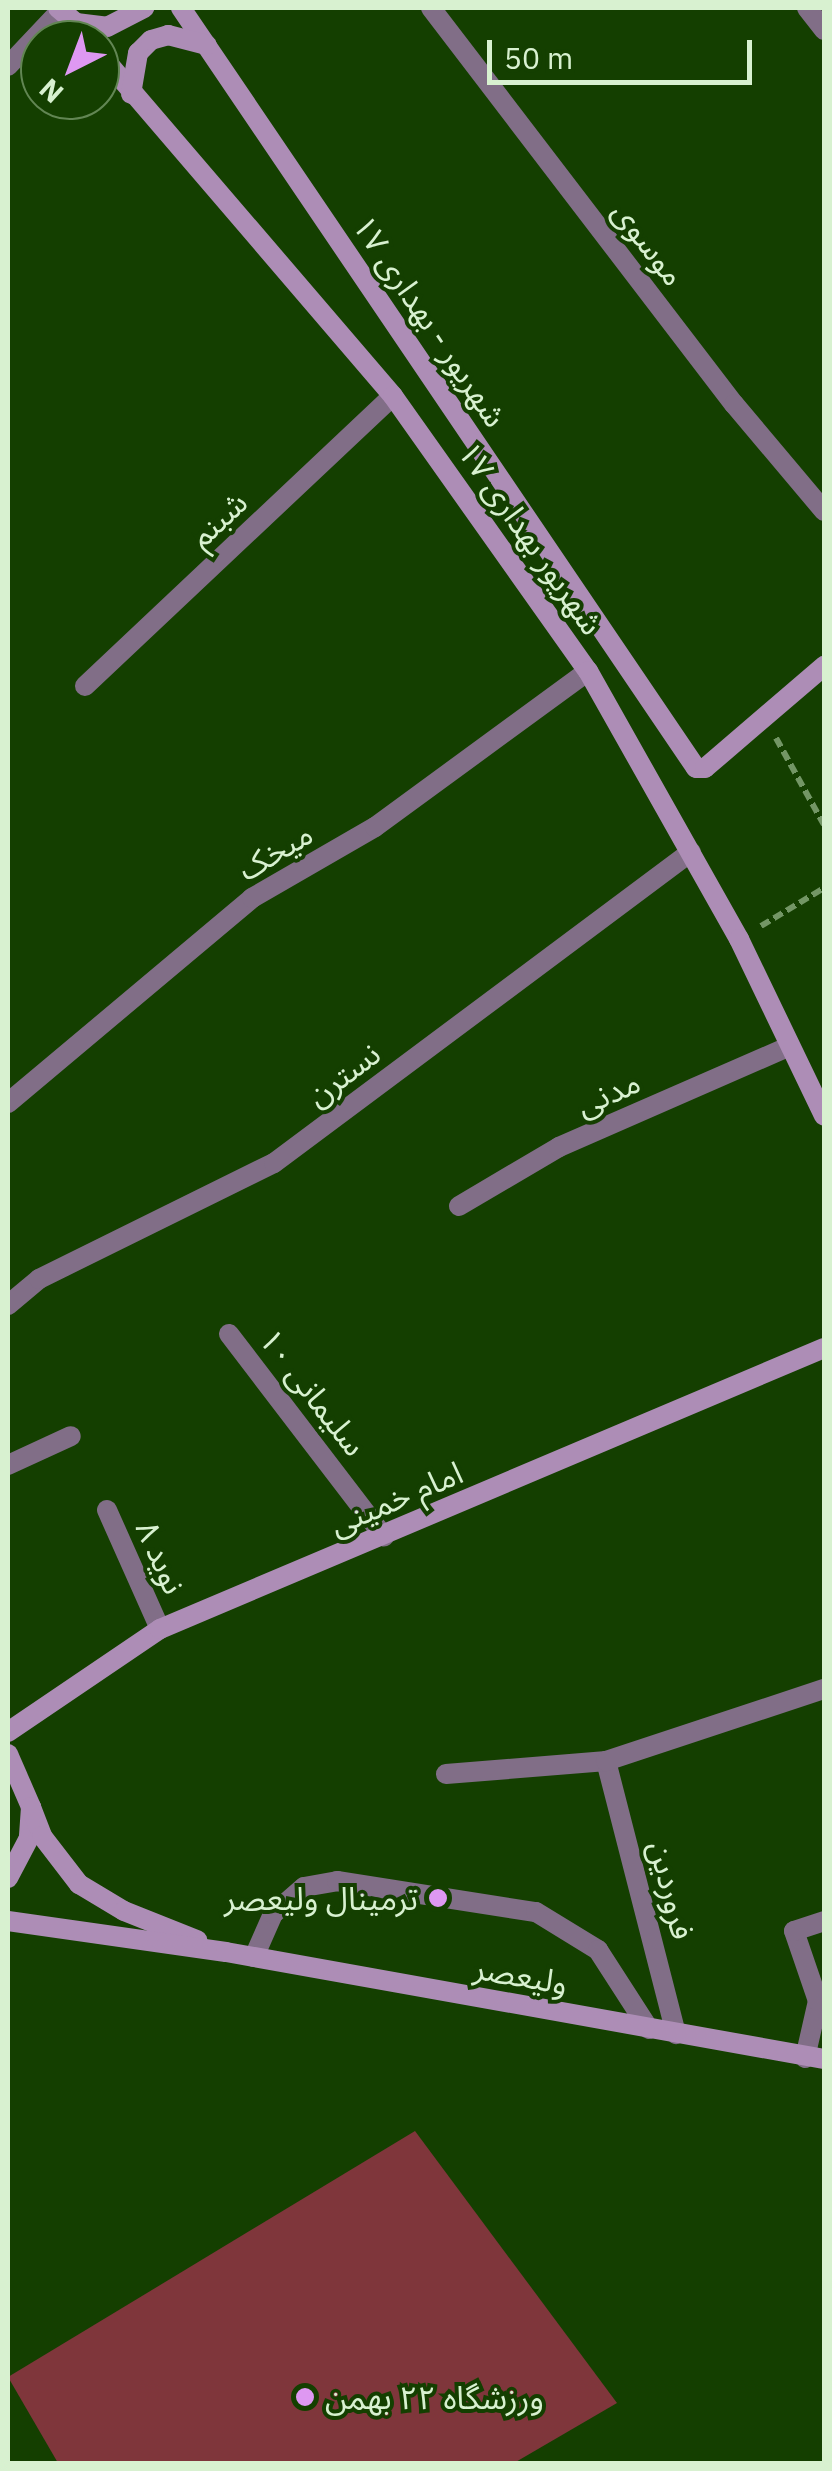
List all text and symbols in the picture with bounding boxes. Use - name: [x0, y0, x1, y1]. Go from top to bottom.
- north arrow: [20, 20, 120, 120]
- scale bar: [492, 20, 757, 82]
- text: 50 m: [504, 38, 573, 77]
- text: N: [31, 71, 71, 112]
- street label: موسوی: [605, 193, 693, 293]
- street label: ۱۷ شهریور - بهداری: [345, 208, 515, 434]
- street label: ۱۷ شهریور بهداری: [450, 434, 612, 642]
- street label: شبنم: [181, 483, 255, 555]
- street label: میخک: [231, 814, 319, 888]
- street label: نسترن: [299, 1034, 387, 1114]
- street label: مدنی: [570, 1062, 646, 1124]
- street label: سلیمانی ۱۰: [251, 1321, 375, 1463]
- street label: امام خمینی: [324, 1453, 468, 1543]
- street label: نوید ۸: [128, 1514, 194, 1600]
- street label: فروردین: [641, 1837, 703, 1943]
- place label: ترمینال ولیعصر: [224, 1879, 418, 1917]
- marker: ترمینال ولیعصر: [427, 1887, 449, 1909]
- street label: ولیعصر: [471, 1948, 571, 2002]
- place label: ورزشگاه ۲۲ بهمن: [325, 2378, 544, 2416]
- marker: ورزشگاه ۲۲ بهمن: [294, 2386, 316, 2408]

